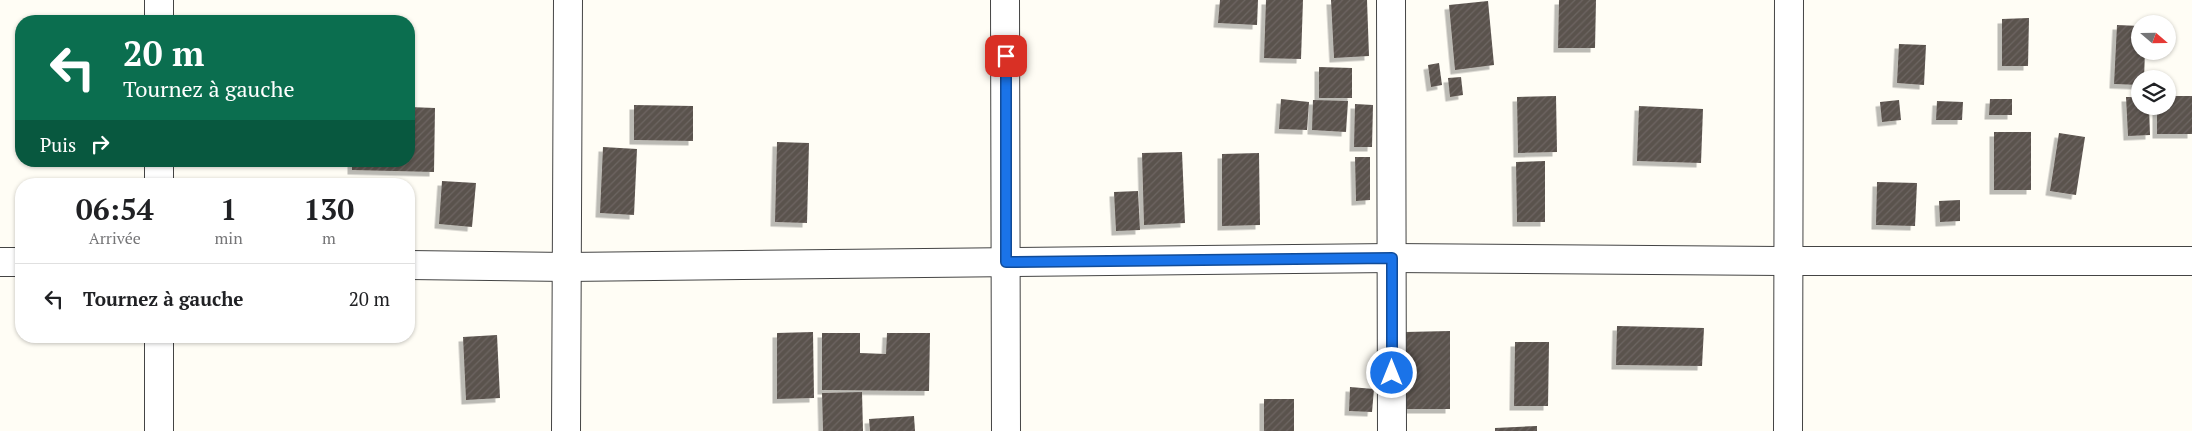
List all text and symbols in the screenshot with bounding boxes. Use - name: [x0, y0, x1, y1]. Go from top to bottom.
- north arrow: [2131, 15, 2176, 60]
- map controls: [2131, 15, 2176, 115]
- text: 20 m: [123, 30, 204, 76]
- icon: left: [40, 35, 105, 100]
- pin: [985, 35, 1027, 77]
- icon: arrive: [992, 42, 1020, 70]
- button: layers: [2131, 70, 2176, 115]
- text: Tournez à gauche: [123, 74, 294, 103]
- icon: right: [86, 130, 114, 158]
- text: Puis: [40, 132, 76, 157]
- text: 06:54: [76, 189, 154, 229]
- text: 1: [220, 189, 237, 229]
- text: 130: [303, 189, 354, 229]
- text: Arrivée: [89, 227, 141, 249]
- text: min: [215, 227, 243, 249]
- text: m: [322, 227, 336, 249]
- icon: left: [40, 285, 68, 313]
- text: Tournez à gauche: [83, 286, 244, 311]
- text: 20 m: [349, 286, 390, 311]
- position arrow: [1365, 346, 1417, 398]

